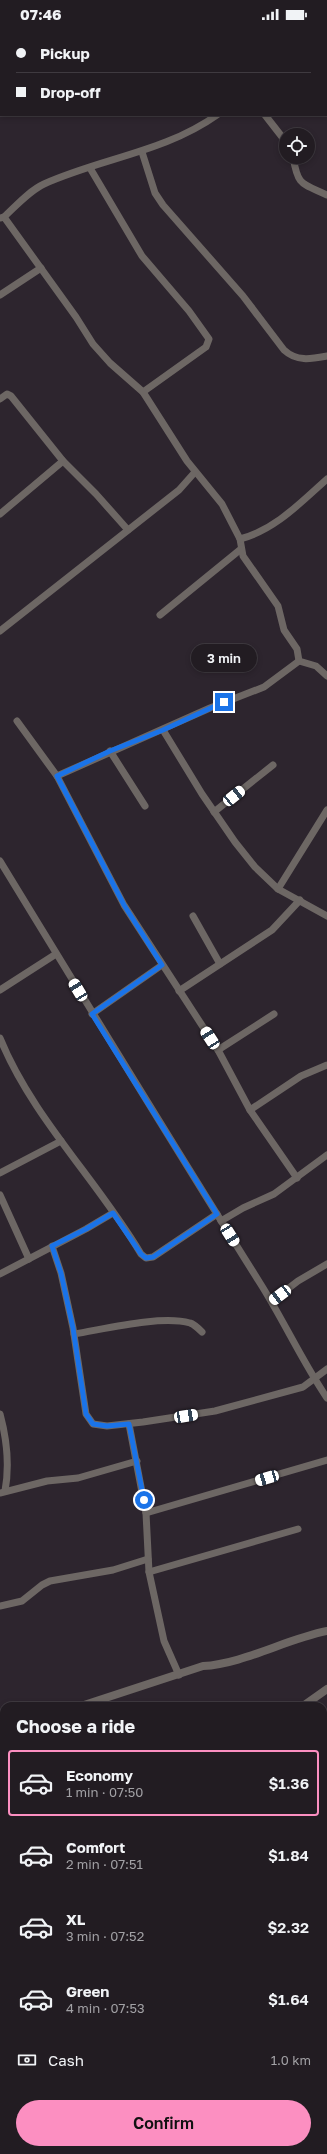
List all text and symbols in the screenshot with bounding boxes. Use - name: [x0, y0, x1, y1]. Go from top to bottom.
- text: 07:46: [20, 5, 62, 23]
- text: Pickup: [40, 44, 90, 62]
- text: Drop-off: [40, 83, 100, 101]
- map controls: [279, 128, 315, 164]
- button: locate: [279, 128, 315, 164]
- callout: 3 min: [191, 644, 257, 672]
- text: 3 min: [207, 650, 241, 666]
- route end: [215, 693, 233, 711]
- car: [221, 784, 247, 808]
- car: [67, 977, 89, 1003]
- car: [198, 1025, 222, 1051]
- car: [219, 1222, 241, 1248]
- car: [267, 1283, 293, 1307]
- car: [173, 1408, 199, 1424]
- car: [254, 1469, 280, 1487]
- route start: [135, 1491, 153, 1509]
- text: Choose a ride: [16, 1715, 135, 1737]
- icon: car: [18, 1765, 54, 1801]
- text: Economy: [66, 1766, 133, 1784]
- text: $1.36: [268, 1774, 309, 1792]
- text: 1 min · 07:50: [66, 1784, 143, 1800]
- icon: car: [18, 1837, 54, 1873]
- text: Comfort: [66, 1838, 125, 1856]
- text: $1.84: [268, 1846, 309, 1864]
- text: 2 min · 07:51: [66, 1856, 143, 1872]
- icon: car: [18, 1909, 54, 1945]
- text: XL: [66, 1910, 85, 1928]
- text: $2.32: [267, 1918, 309, 1936]
- text: 3 min · 07:52: [66, 1928, 144, 1944]
- icon: car: [18, 1981, 54, 2017]
- text: Green: [66, 1982, 109, 2000]
- text: $1.64: [268, 1990, 309, 2008]
- text: 4 min · 07:53: [66, 2000, 145, 2016]
- icon: cash: [16, 2049, 38, 2071]
- text: Cash: [48, 2051, 84, 2069]
- text: 1.0 km: [271, 2052, 311, 2068]
- button: Confirm: [16, 2100, 311, 2146]

